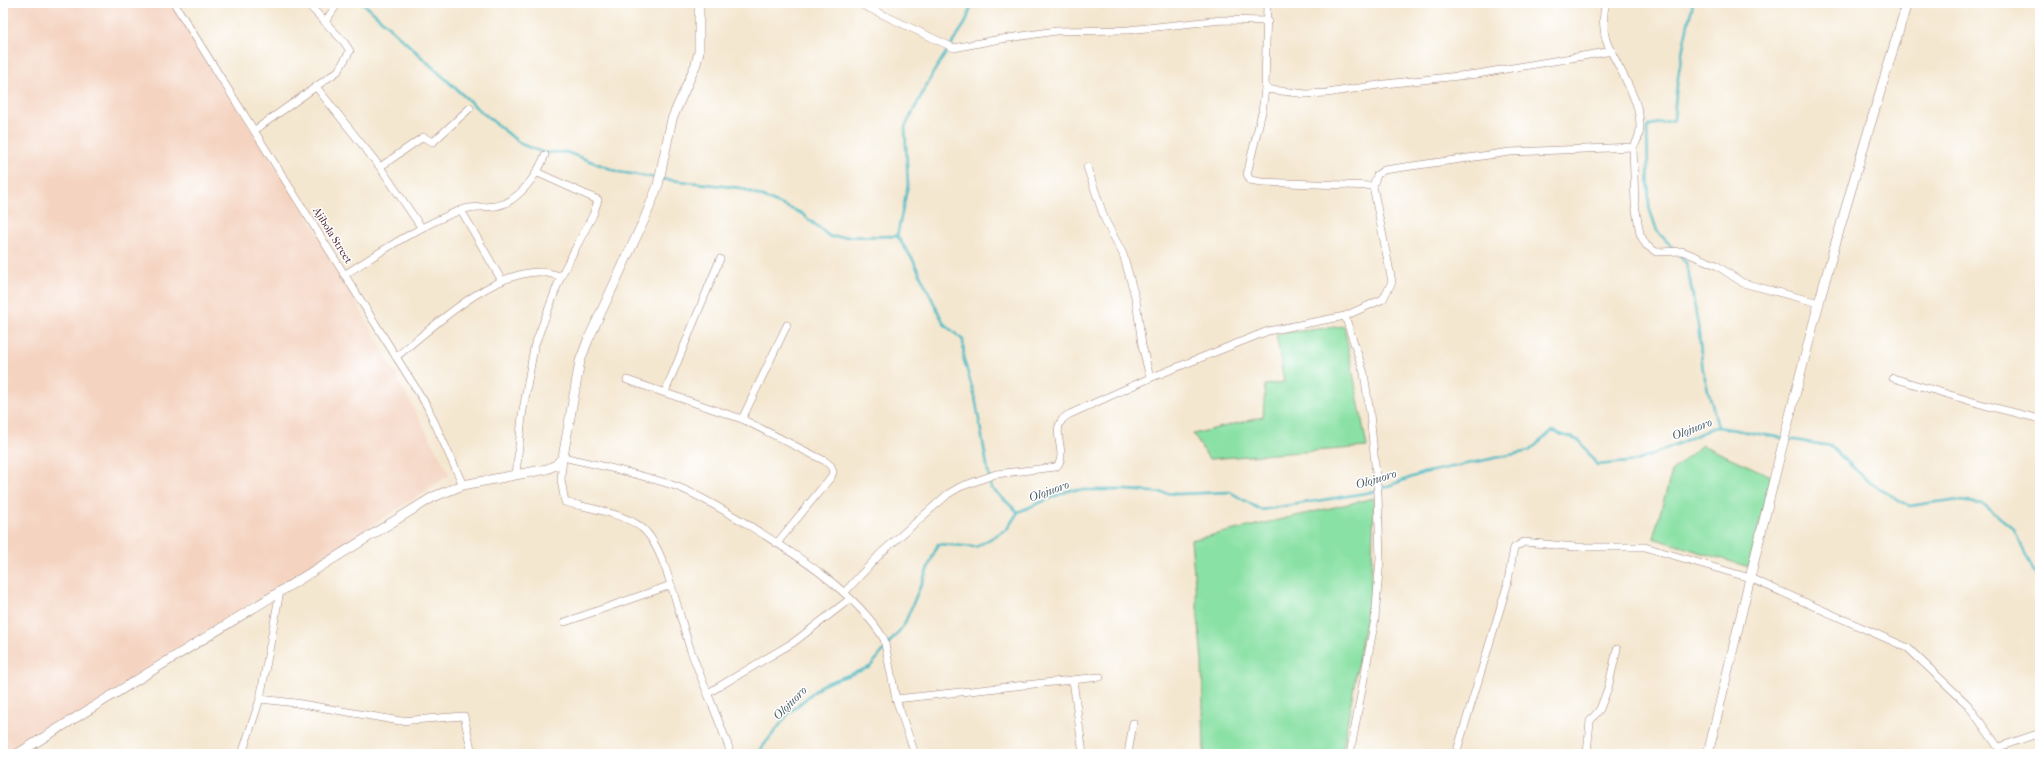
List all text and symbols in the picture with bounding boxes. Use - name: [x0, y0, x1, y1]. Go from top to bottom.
- street label: Ajibola Street: [310, 204, 355, 266]
- water label: Olojuoro: [1670, 415, 1714, 443]
- water label: Olojuoro: [1354, 466, 1398, 492]
- water label: Olojuoro: [1027, 477, 1071, 505]
- water label: Olojuoro: [770, 683, 810, 723]

